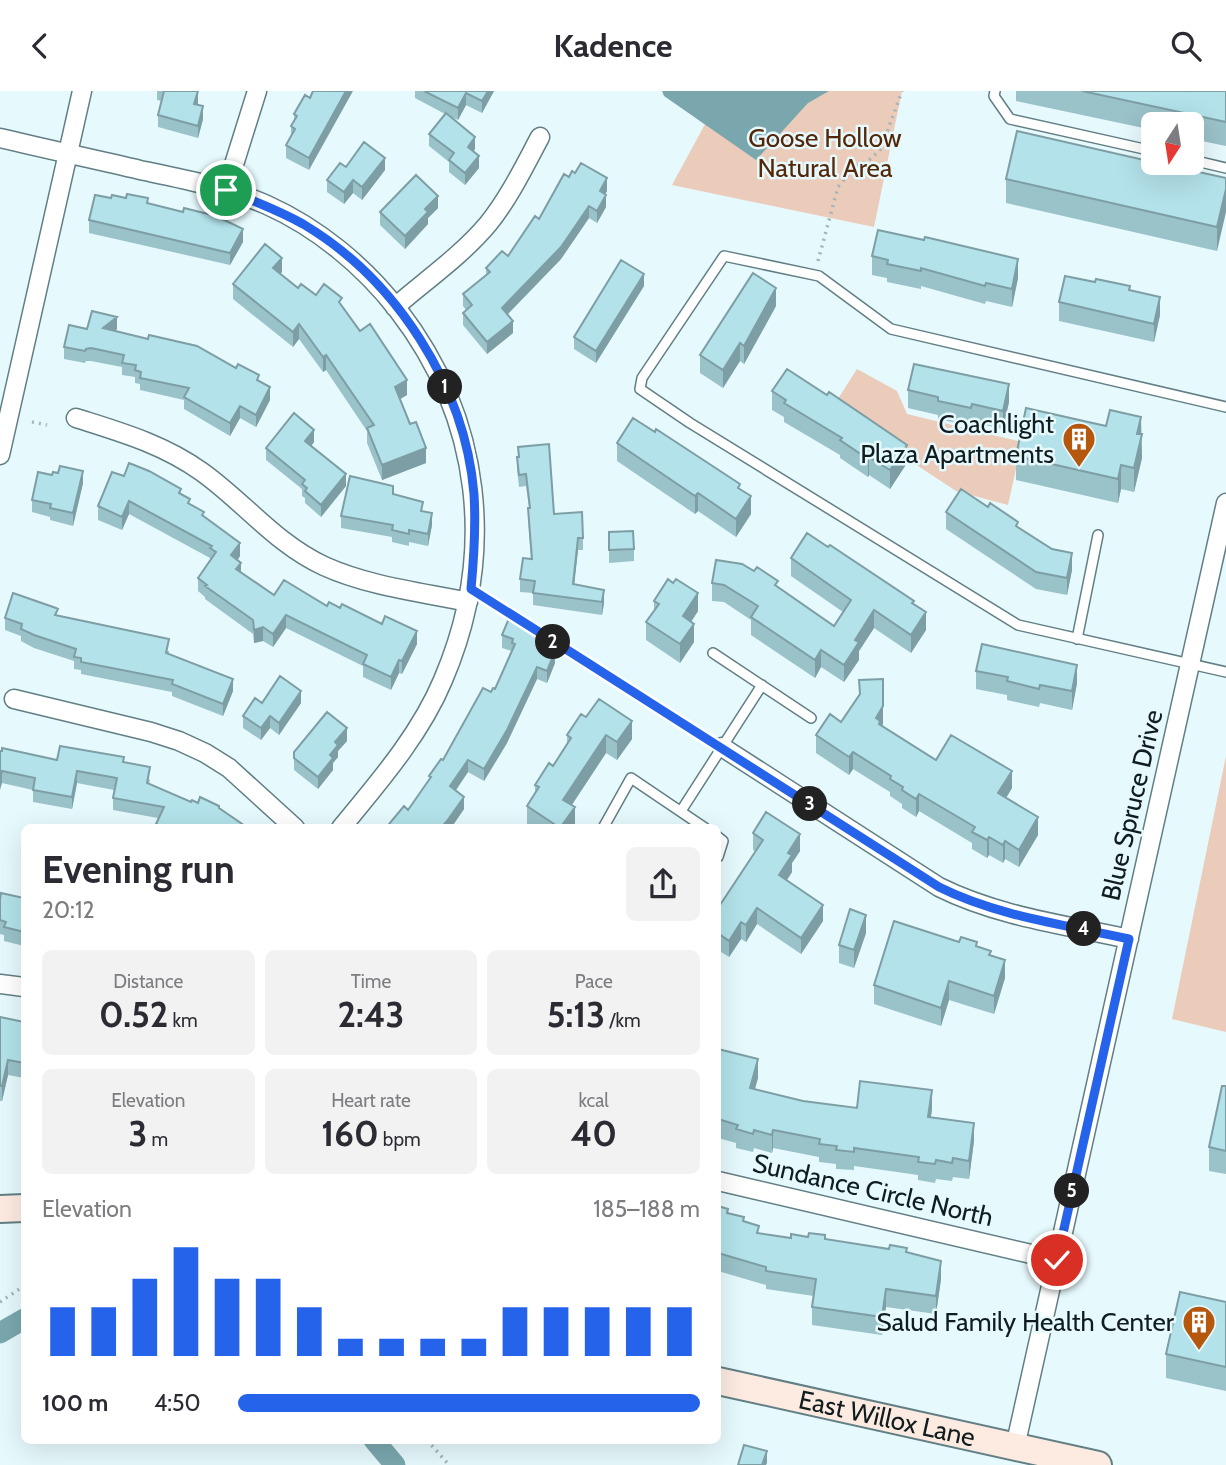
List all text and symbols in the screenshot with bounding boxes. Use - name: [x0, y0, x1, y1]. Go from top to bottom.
- text: Kadence: [553, 26, 673, 65]
- icon: back: [21, 27, 59, 65]
- icon: search: [1167, 27, 1205, 65]
- north arrow: [1141, 112, 1204, 175]
- map controls: [1141, 112, 1204, 175]
- park label: Goose Hollow Natural Area: [748, 122, 902, 184]
- pin: [196, 160, 256, 220]
- icon: arrive: [207, 171, 245, 209]
- pin: 1: [428, 369, 462, 405]
- text: 1: [441, 375, 448, 398]
- place label: Coachlight Plaza Apartments: [860, 408, 1054, 470]
- building icon: Coachlight Plaza Apartments: [1060, 420, 1098, 469]
- pin: 2: [536, 625, 570, 659]
- text: 2: [547, 630, 558, 653]
- street label: Blue Spruce Drive: [1095, 707, 1169, 903]
- pin: 3: [792, 787, 828, 821]
- text: 3: [804, 792, 815, 815]
- text: Evening run: [42, 846, 235, 893]
- button: share: [626, 847, 700, 921]
- text: 20:12: [42, 896, 94, 924]
- pin: 4: [1066, 911, 1102, 947]
- text: 4: [1078, 917, 1089, 940]
- text: Distance: [113, 970, 183, 993]
- text: Time: [351, 970, 391, 993]
- text: Pace: [575, 970, 613, 993]
- text: 0.52: [99, 993, 168, 1036]
- text: 2:43: [338, 993, 404, 1036]
- text: 5:13: [547, 993, 605, 1036]
- text: km: [168, 1009, 198, 1032]
- text: /km: [605, 1009, 641, 1032]
- text: Elevation: [111, 1089, 185, 1112]
- text: Heart rate: [331, 1089, 411, 1112]
- text: kcal: [579, 1089, 609, 1112]
- text: 3: [128, 1112, 147, 1155]
- text: 160: [321, 1112, 379, 1155]
- text: 40: [570, 1112, 617, 1155]
- text: m: [147, 1128, 168, 1151]
- text: bpm: [379, 1128, 421, 1151]
- street label: Sundance Circle North: [750, 1147, 996, 1233]
- pin: 5: [1054, 1173, 1090, 1209]
- text: 5: [1066, 1179, 1077, 1202]
- text: Elevation: [42, 1195, 132, 1223]
- text: 185–188 m: [593, 1195, 700, 1223]
- pin: [1027, 1230, 1087, 1290]
- icon: check: [1038, 1241, 1076, 1279]
- building icon: Salud Family Health Center: [1180, 1303, 1218, 1352]
- place label: Salud Family Health Center: [876, 1306, 1175, 1338]
- street label: East Willox Lane: [796, 1383, 978, 1453]
- text: 100 m: [42, 1389, 108, 1417]
- text: 4:50: [154, 1389, 201, 1417]

